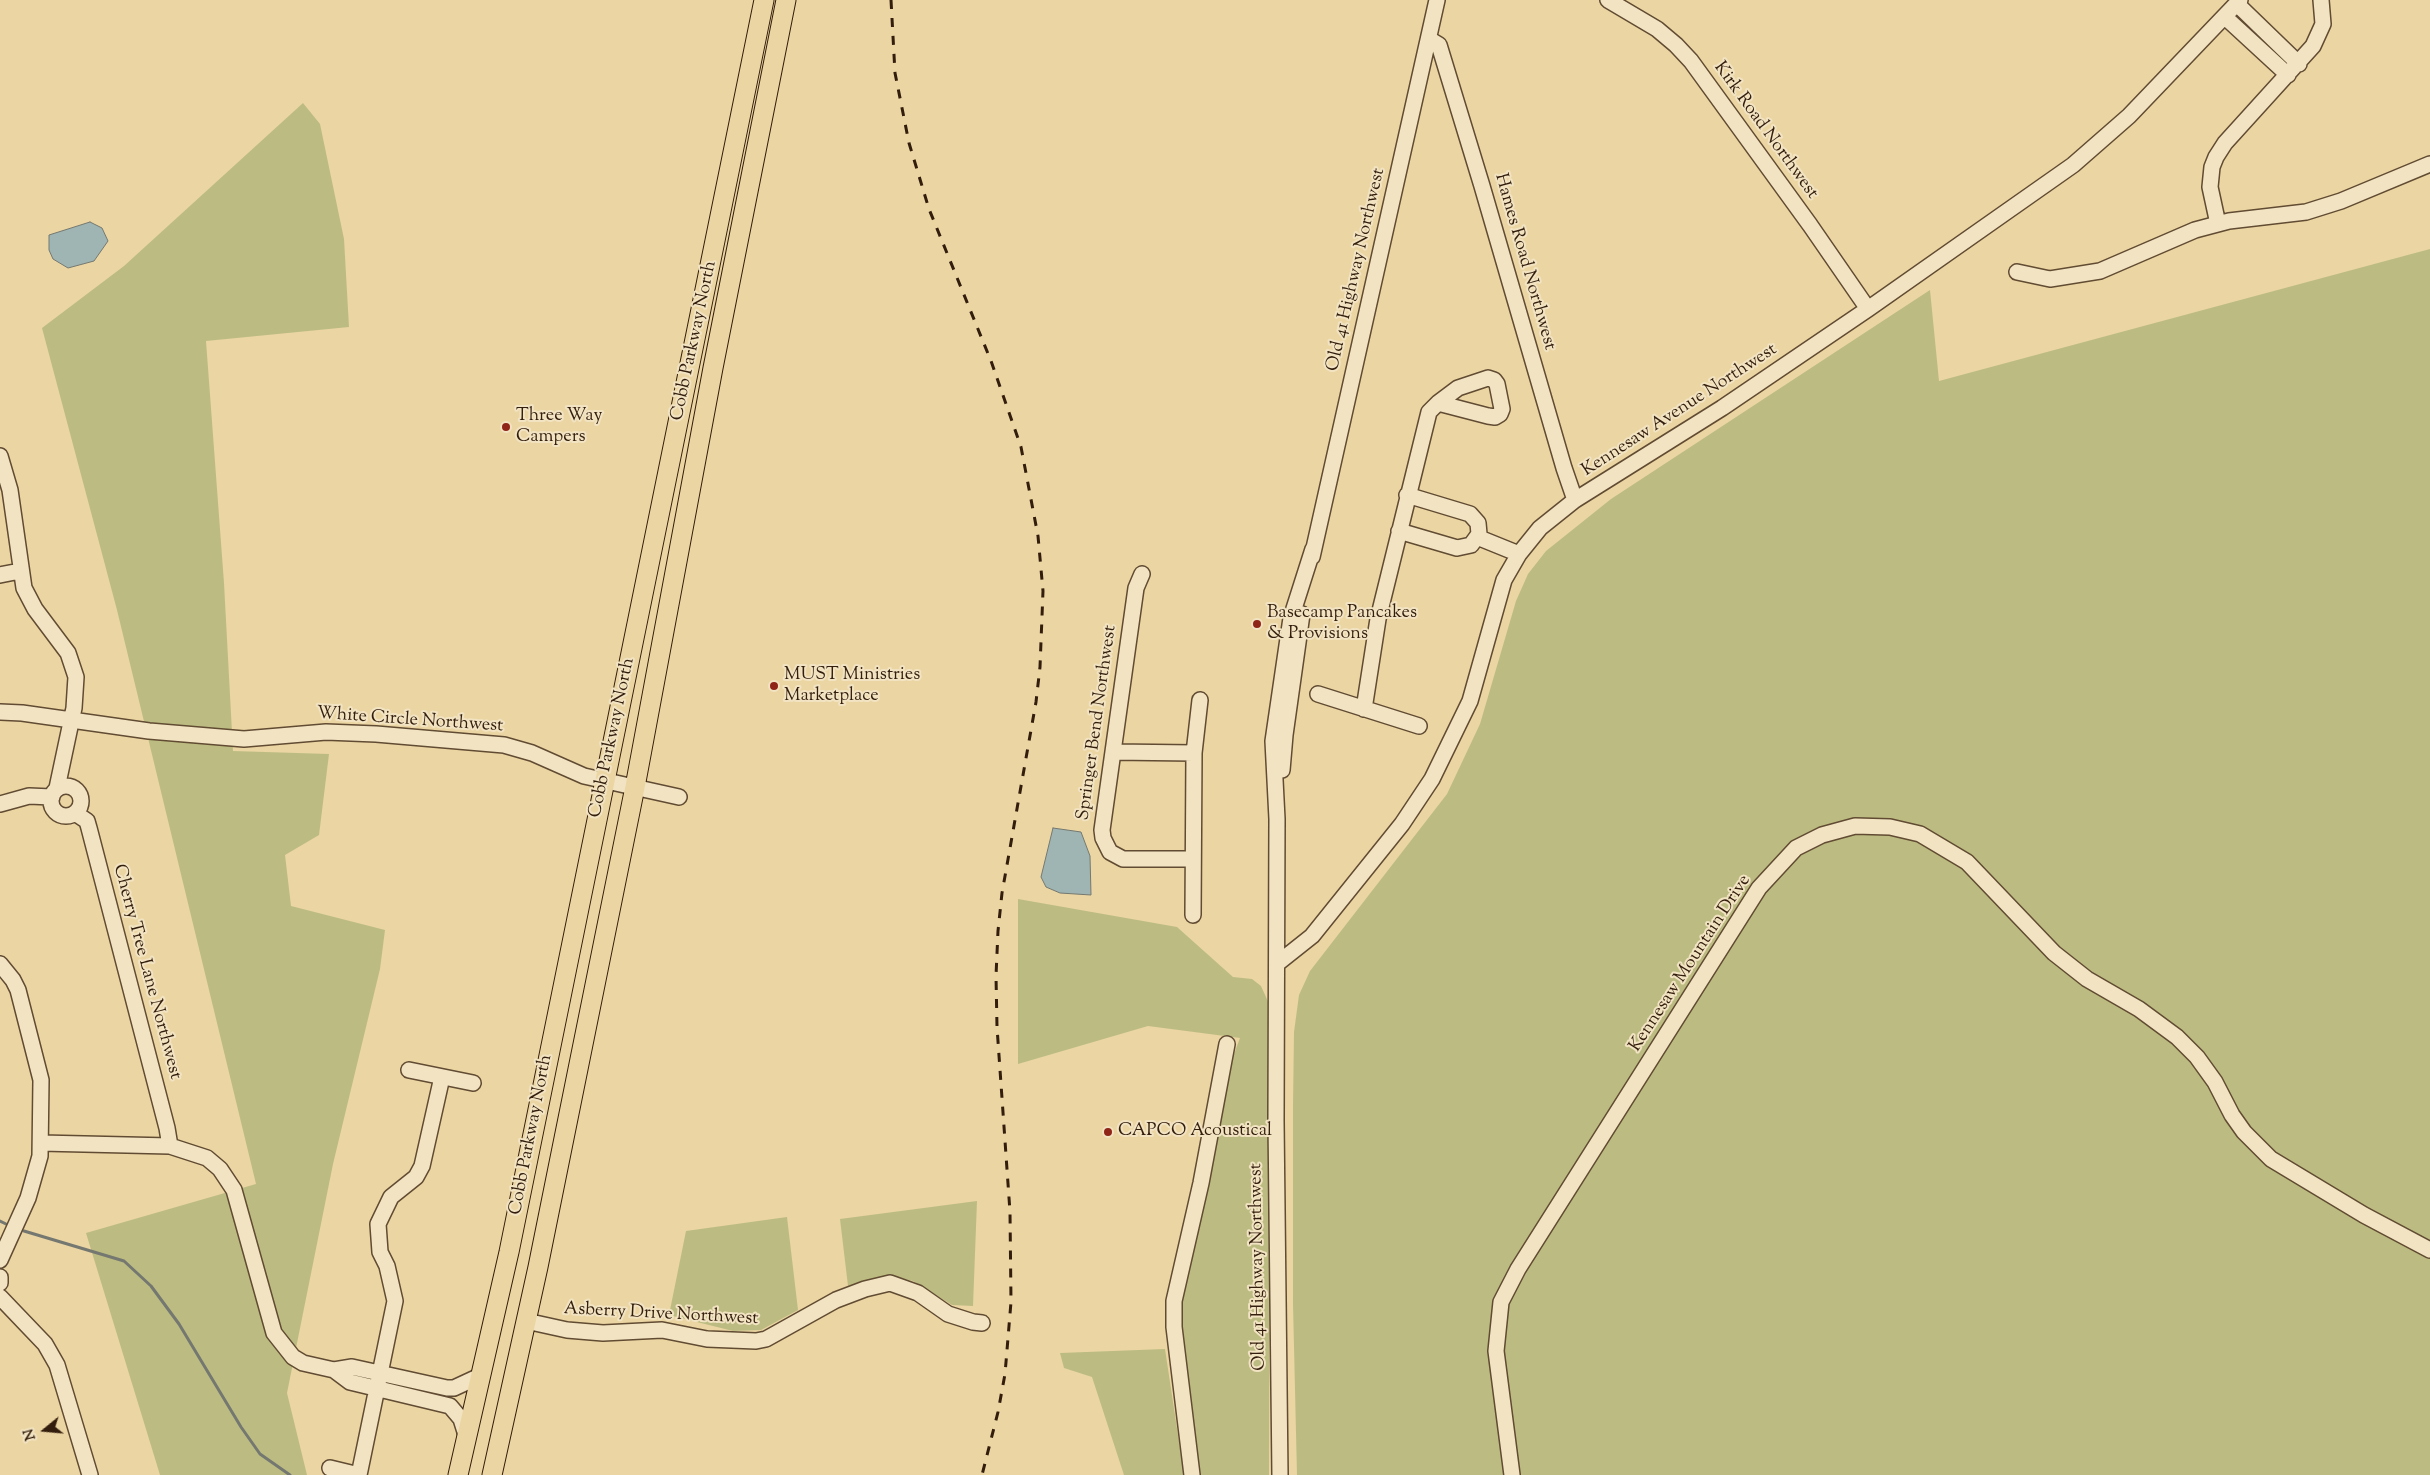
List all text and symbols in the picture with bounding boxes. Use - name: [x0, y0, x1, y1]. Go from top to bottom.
- street label: Kirk Road Northwest: [1708, 58, 1822, 204]
- street label: Old 41 Highway Northwest: [1323, 166, 1391, 374]
- street label: Hames Road Northwest: [1488, 171, 1560, 353]
- street label: Cobb Parkway North: [668, 259, 722, 423]
- street label: Kennesaw Avenue Northwest: [1578, 340, 1782, 482]
- place label: Three Way Campers: [516, 406, 602, 448]
- marker: Three Way Campers: [500, 421, 512, 433]
- place label: Basecamp Pancakes & Provisions: [1267, 603, 1417, 646]
- marker: Basecamp Pancakes & Provisions: [1251, 618, 1263, 630]
- street label: Springer Bend Northwest: [1074, 624, 1122, 822]
- street label: Cobb Parkway North: [586, 656, 640, 820]
- place label: MUST Ministries Marketplace: [784, 665, 920, 708]
- marker: MUST Ministries Marketplace: [768, 680, 780, 692]
- street label: White Circle Northwest: [316, 704, 504, 738]
- street label: Cherry Tree Lane Northwest: [107, 862, 185, 1082]
- street label: Kennesaw Mountain Drive: [1626, 871, 1756, 1057]
- street label: Cobb Parkway North: [506, 1053, 558, 1217]
- place label: CAPCO Acoustical: [1118, 1121, 1272, 1143]
- marker: CAPCO Acoustical: [1102, 1126, 1114, 1138]
- street label: Old 41 Highway Northwest: [1246, 1163, 1272, 1371]
- street label: Asberry Drive Northwest: [563, 1299, 759, 1331]
- north arrow: [20, 1405, 70, 1455]
- text: N: [19, 1426, 42, 1443]

